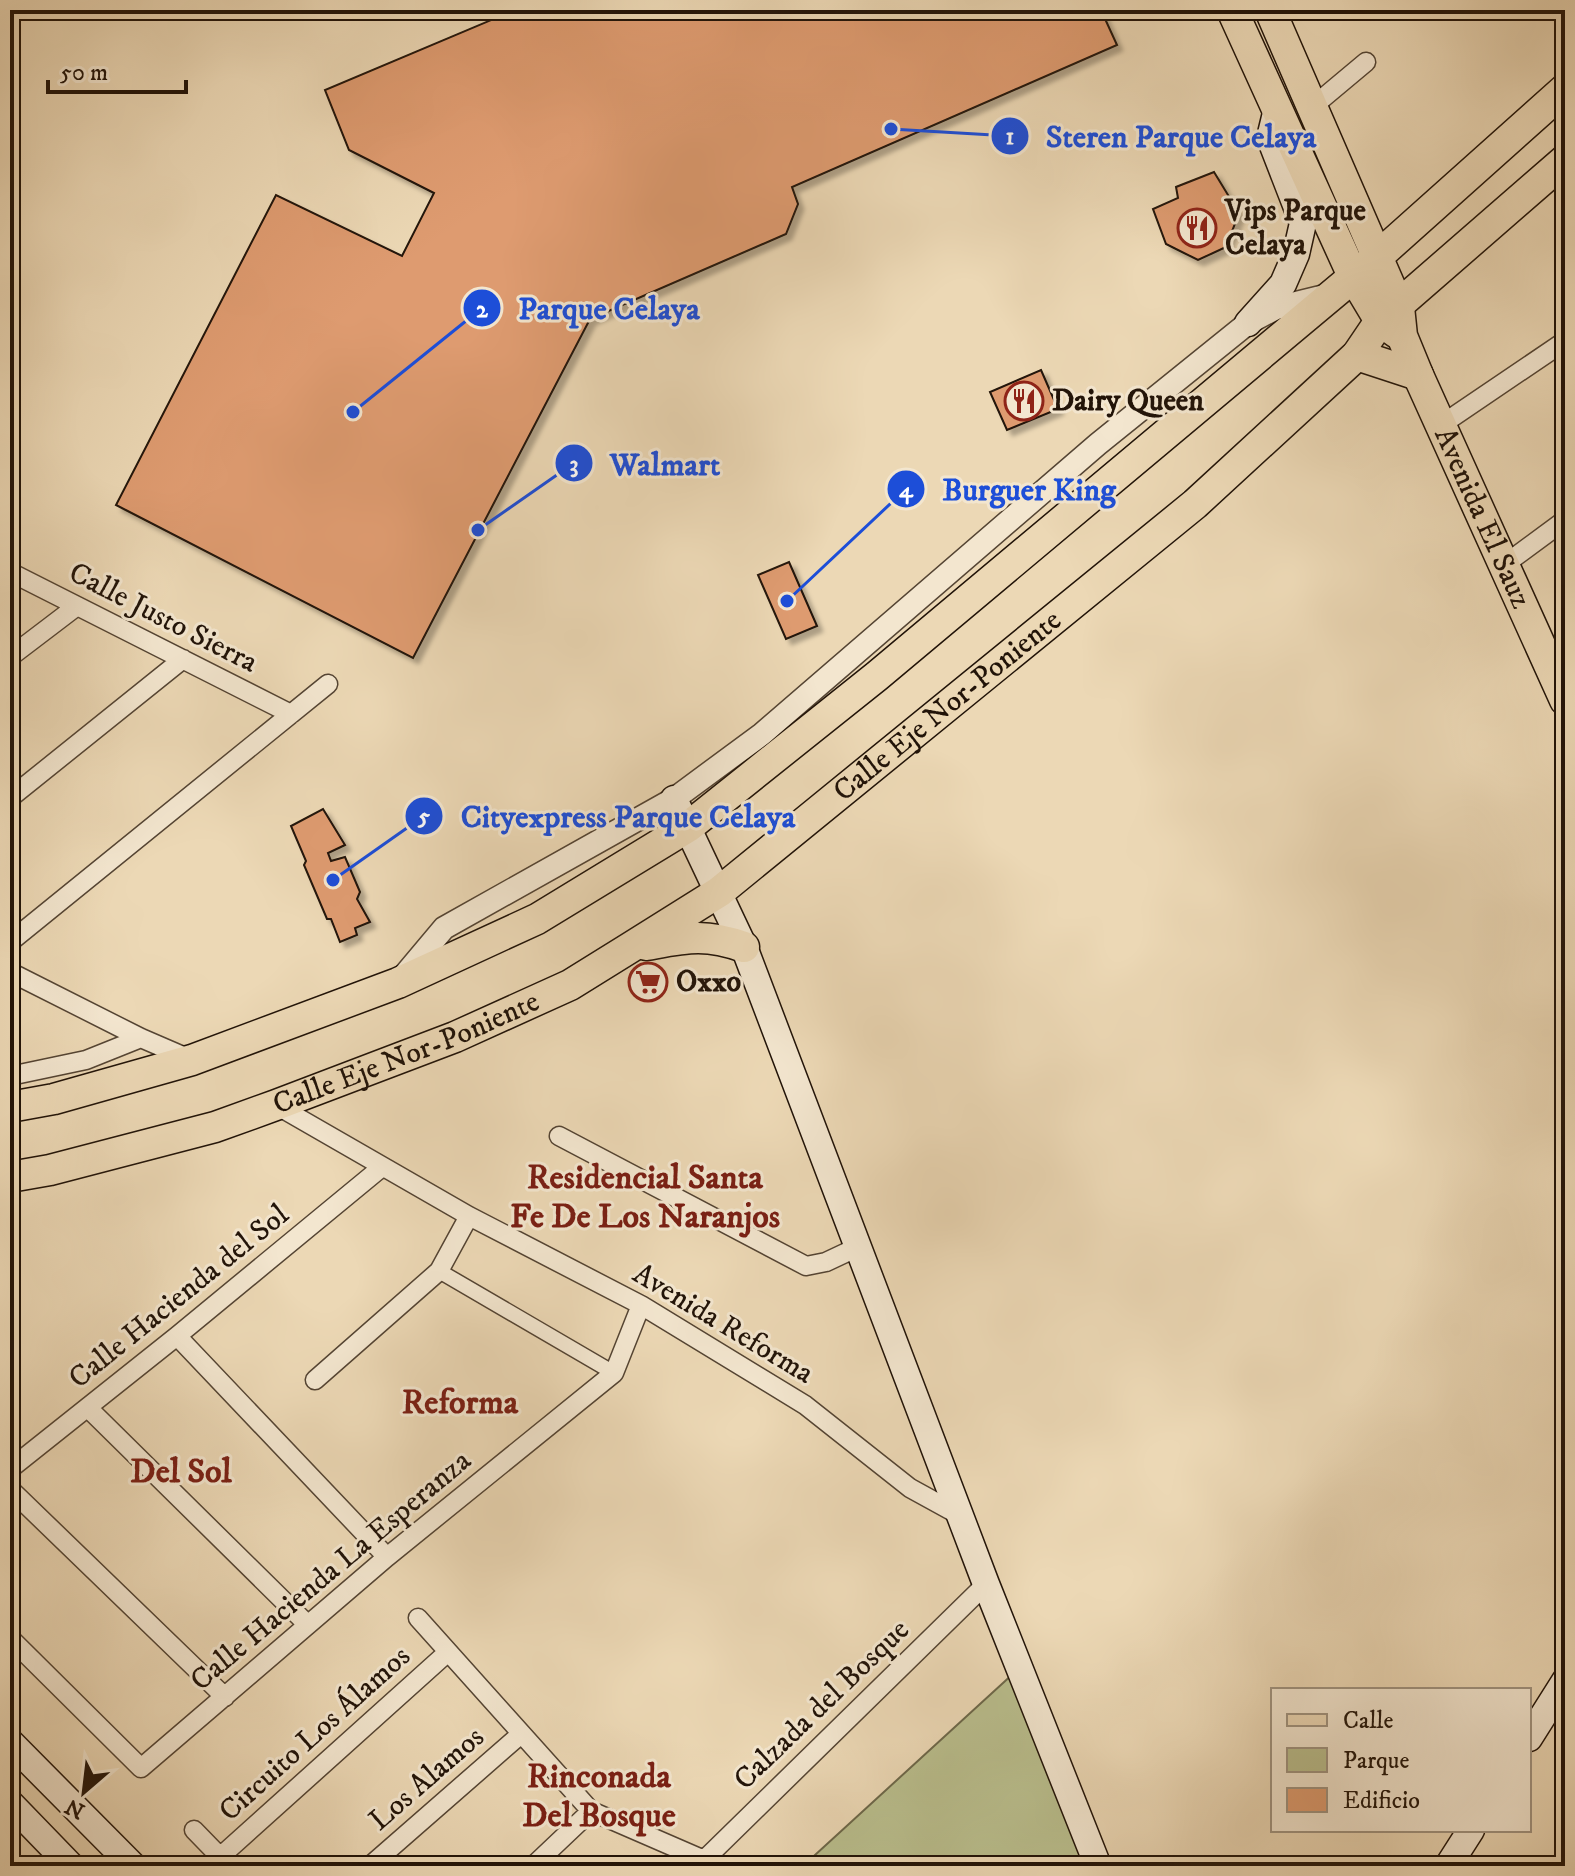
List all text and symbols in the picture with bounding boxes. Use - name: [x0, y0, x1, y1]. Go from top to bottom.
- scale bar: [48, 44, 186, 94]
- text: 50 m: [60, 58, 108, 88]
- callout: Steren Parque Celaya: [990, 108, 1333, 164]
- text: Steren Parque Celaya: [1046, 118, 1317, 158]
- text: 1: [1006, 122, 1015, 152]
- place label: Vips Parque Celaya: [1224, 193, 1367, 264]
- restaurant icon: Vips Parque Celaya: [1176, 207, 1218, 249]
- callout: Parque Celaya: [462, 280, 715, 336]
- text: Parque Celaya: [518, 290, 700, 330]
- text: 2: [476, 295, 489, 325]
- restaurant icon: Dairy Queen: [1003, 380, 1045, 422]
- place label: Dairy Queen: [1052, 383, 1204, 420]
- street label: Avenida El Sauz: [1426, 422, 1540, 614]
- callout: Walmart: [554, 435, 736, 491]
- text: Walmart: [609, 446, 721, 486]
- text: 3: [570, 450, 579, 480]
- callout: Burguer King: [886, 461, 1131, 517]
- text: Burguer King: [942, 471, 1117, 511]
- text: 4: [899, 475, 914, 505]
- street label: Calle Justo Sierra: [62, 555, 264, 682]
- street label: Calle Eje Nor-Poniente: [826, 602, 1069, 810]
- callout: Cityexpress Parque Celaya: [404, 788, 811, 844]
- text: Cityexpress Parque Celaya: [461, 798, 796, 838]
- text: 5: [417, 802, 430, 832]
- supermarket icon: Oxxo: [627, 961, 669, 1003]
- place label: Oxxo: [676, 964, 741, 1001]
- street label: Calle Eje Nor-Poniente: [268, 983, 545, 1123]
- district label: Residencial Santa Fe De Los Naranjos: [510, 1157, 780, 1238]
- street label: Calle Hacienda del Sol: [62, 1197, 296, 1397]
- street label: Avenida Reforma: [626, 1256, 820, 1393]
- district label: Reforma: [402, 1382, 519, 1424]
- street label: Calle Hacienda La Esperanza: [183, 1443, 479, 1699]
- district label: Del Sol: [130, 1451, 232, 1493]
- street label: Calzada del Bosque: [727, 1612, 917, 1798]
- street label: Circuito Los Álamos: [210, 1637, 418, 1830]
- legend: [1271, 1688, 1531, 1832]
- text: Calle: [1343, 1706, 1393, 1736]
- street label: Los Alamos: [362, 1719, 492, 1839]
- text: Parque: [1343, 1746, 1409, 1776]
- north arrow: [44, 1752, 124, 1832]
- district label: Rinconada Del Bosque: [522, 1756, 676, 1837]
- text: Edificio: [1343, 1786, 1420, 1816]
- text: N: [61, 1792, 90, 1824]

